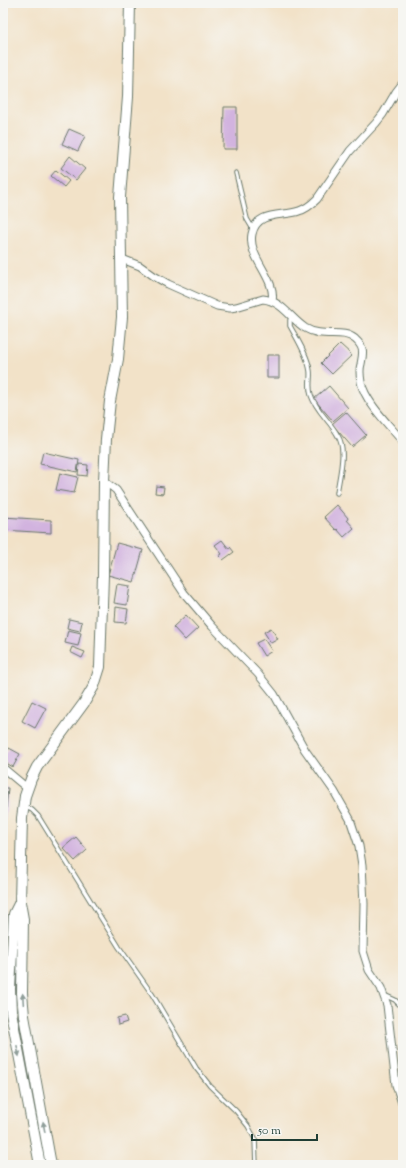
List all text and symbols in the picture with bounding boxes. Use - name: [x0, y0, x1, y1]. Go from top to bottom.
- one-way arrow: [19, 993, 26, 1005]
- one-way arrow: [15, 1045, 21, 1057]
- scale bar: [252, 1116, 317, 1142]
- one-way arrow: [41, 1121, 47, 1133]
- text: 50 m: [257, 1122, 281, 1140]

